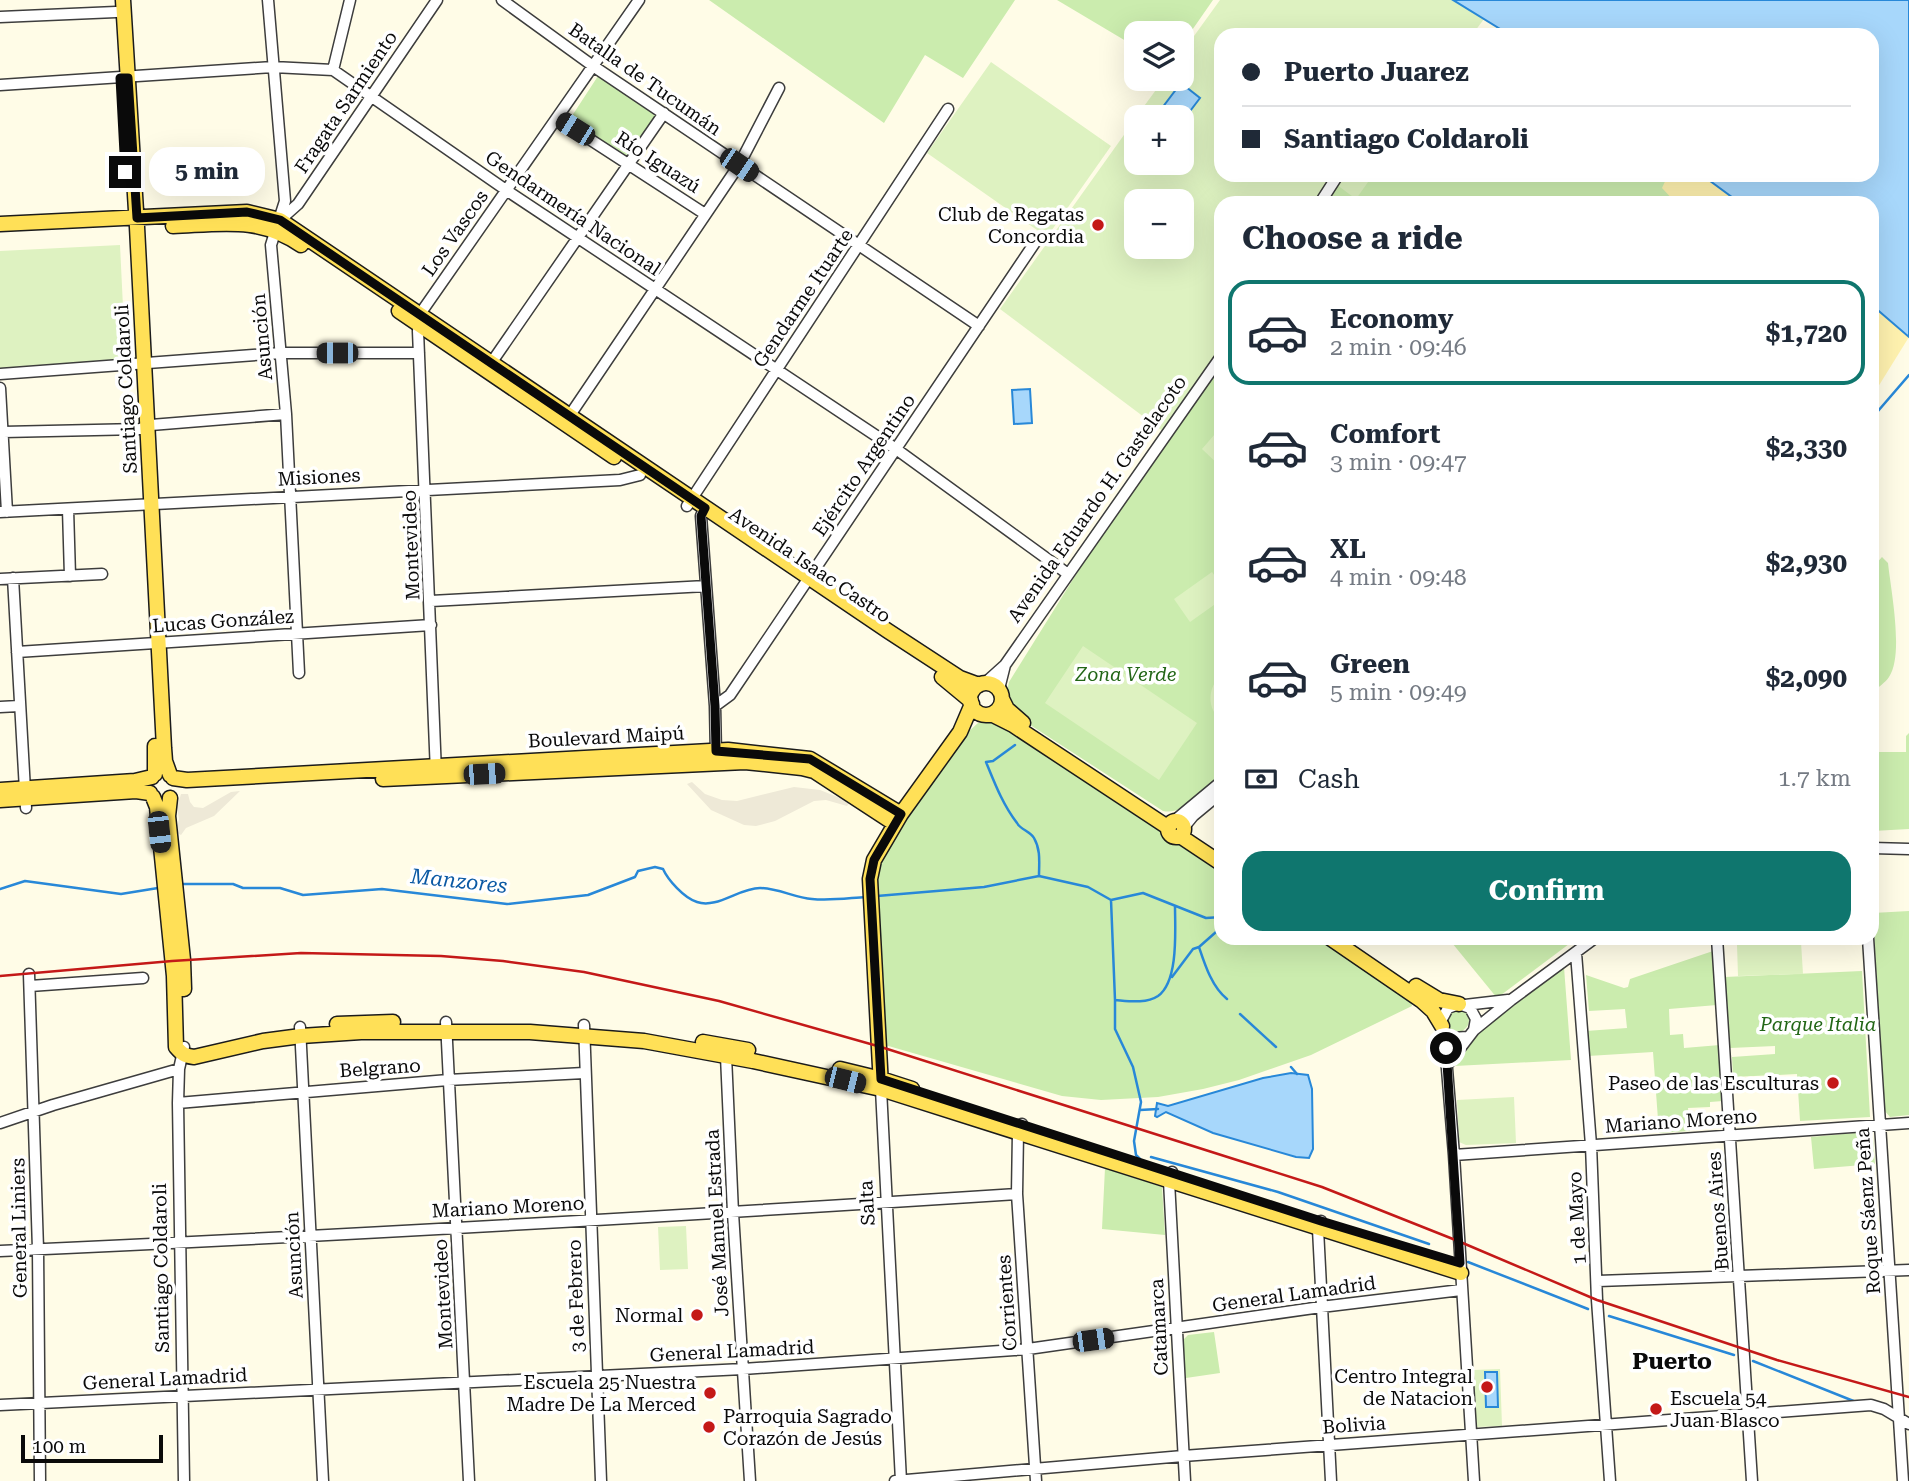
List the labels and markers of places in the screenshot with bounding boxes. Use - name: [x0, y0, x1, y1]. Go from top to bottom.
- place label: Club de Regatas Concordia: [938, 203, 1085, 248]
- marker: Club de Regatas Concordia: [1090, 217, 1106, 233]
- place label: Paseo de las Esculturas: [1608, 1072, 1819, 1095]
- marker: Paseo de las Esculturas: [1825, 1075, 1841, 1091]
- place label: Normal: [615, 1304, 683, 1327]
- marker: Normal: [689, 1307, 705, 1323]
- place label: Centro Integral de Natacion: [1334, 1365, 1473, 1410]
- place label: Escuela 25 Nuestra Madre De La Merced: [507, 1371, 697, 1416]
- marker: Centro Integral de Natacion: [1479, 1379, 1495, 1395]
- marker: Escuela 25 Nuestra Madre De La Merced: [702, 1385, 718, 1401]
- place label: Escuela 54 Juan Blasco: [1670, 1387, 1780, 1432]
- marker: Escuela 54 Juan Blasco: [1648, 1401, 1664, 1417]
- place label: Parroquia Sagrado Corazón de Jesús: [723, 1405, 892, 1450]
- marker: Parroquia Sagrado Corazón de Jesús: [701, 1419, 717, 1435]

